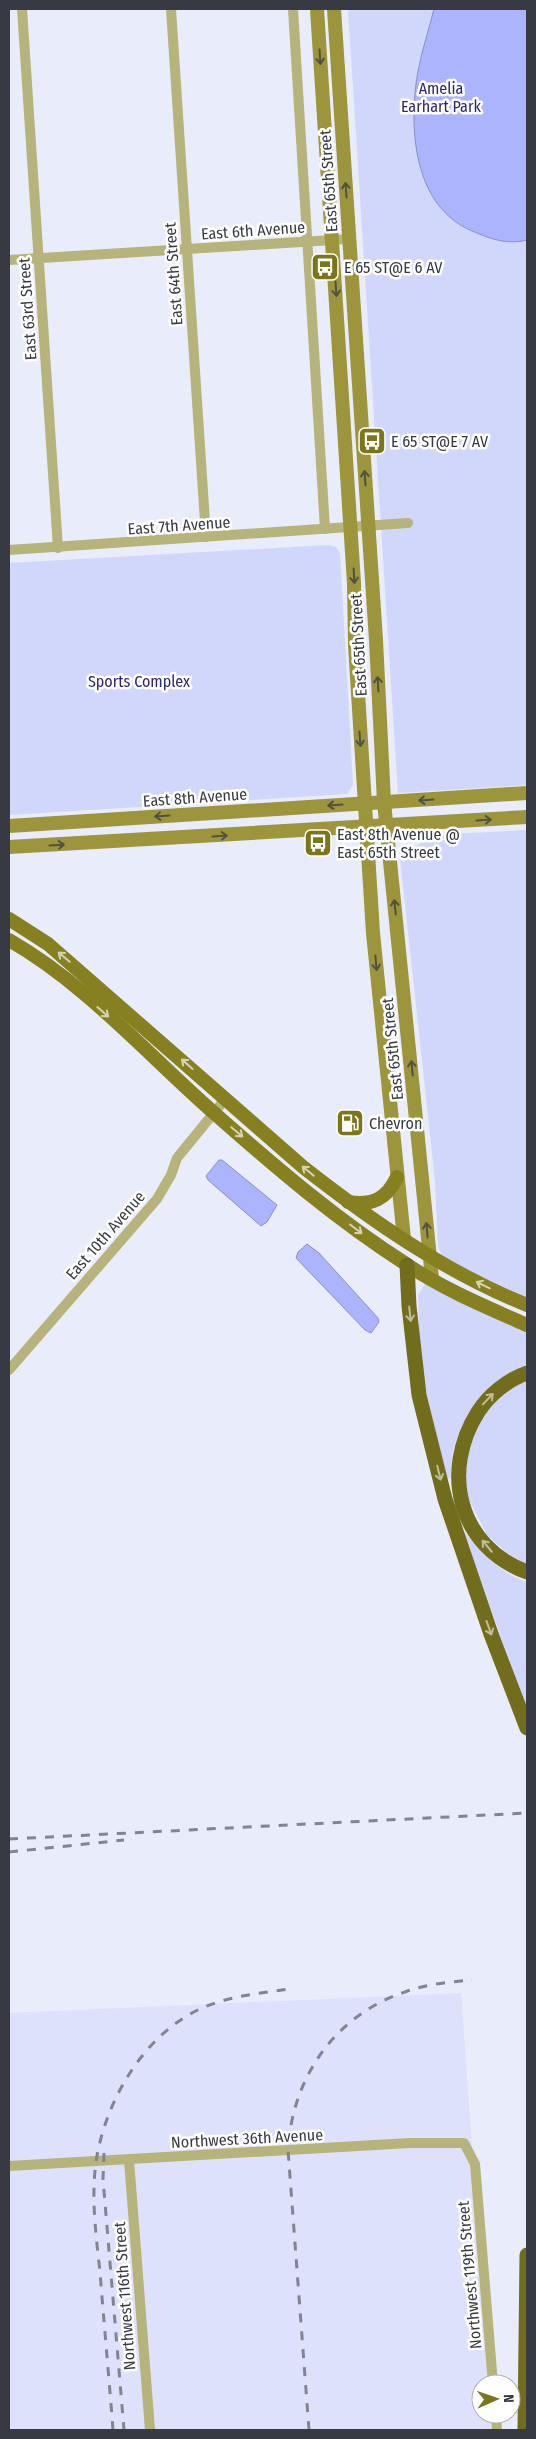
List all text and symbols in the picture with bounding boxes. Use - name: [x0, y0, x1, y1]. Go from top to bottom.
- one-way arrow: [316, 49, 325, 65]
- park label: Amelia Earhart Park: [401, 79, 482, 116]
- street label: East 65th Street: [315, 128, 342, 233]
- one-way arrow: [341, 183, 350, 199]
- street label: East 6th Avenue: [200, 217, 306, 244]
- street label: East 64th Street: [160, 221, 187, 326]
- bus stop icon: E 65 ST@E 6 AV: [310, 252, 340, 282]
- street label: East 63rd Street: [14, 256, 41, 361]
- place label: E 65 ST@E 6 AV: [344, 258, 443, 277]
- one-way arrow: [331, 281, 340, 297]
- bus stop icon: E 65 ST@E 7 AV: [357, 426, 387, 456]
- place label: E 65 ST@E 7 AV: [391, 432, 489, 451]
- one-way arrow: [360, 470, 369, 486]
- street label: East 7th Avenue: [127, 512, 231, 539]
- one-way arrow: [349, 568, 359, 584]
- street label: East 65th Street: [346, 592, 371, 697]
- park label: Sports Complex: [88, 672, 190, 691]
- one-way arrow: [373, 676, 382, 692]
- one-way arrow: [356, 730, 365, 746]
- street label: East 8th Avenue: [142, 784, 248, 811]
- one-way arrow: [418, 795, 434, 804]
- one-way arrow: [327, 801, 343, 810]
- one-way arrow: [155, 812, 171, 821]
- one-way arrow: [476, 815, 492, 824]
- place label: East 8th Avenue @ East 65th Street: [337, 825, 460, 862]
- bus stop icon: East 8th Avenue @ East 65th Street: [303, 828, 333, 858]
- one-way arrow: [211, 831, 227, 840]
- one-way arrow: [49, 840, 65, 849]
- one-way arrow: [390, 899, 399, 915]
- one-way arrow: [58, 952, 71, 963]
- one-way arrow: [371, 954, 380, 970]
- street label: East 65th Street: [378, 996, 407, 1101]
- one-way arrow: [96, 1006, 109, 1017]
- one-way arrow: [180, 1058, 193, 1069]
- one-way arrow: [407, 1060, 417, 1076]
- fuel station icon: Chevron: [335, 1108, 365, 1138]
- place label: Chevron: [369, 1114, 422, 1133]
- one-way arrow: [230, 1127, 243, 1138]
- one-way arrow: [302, 1166, 315, 1177]
- street label: East 10th Avenue: [62, 1187, 149, 1283]
- one-way arrow: [422, 1222, 432, 1238]
- one-way arrow: [349, 1224, 362, 1235]
- one-way arrow: [476, 1280, 491, 1289]
- one-way arrow: [405, 1306, 415, 1322]
- one-way arrow: [482, 1393, 494, 1406]
- one-way arrow: [434, 1465, 444, 1481]
- one-way arrow: [482, 1539, 493, 1552]
- one-way arrow: [485, 1620, 494, 1635]
- street label: Northwest 36th Avenue: [171, 2125, 324, 2152]
- street label: Northwest 119th Street: [454, 2199, 485, 2350]
- street label: Northwest 116th Street: [110, 2220, 139, 2371]
- north arrow: [471, 2374, 521, 2424]
- text: N: [500, 2394, 517, 2403]

